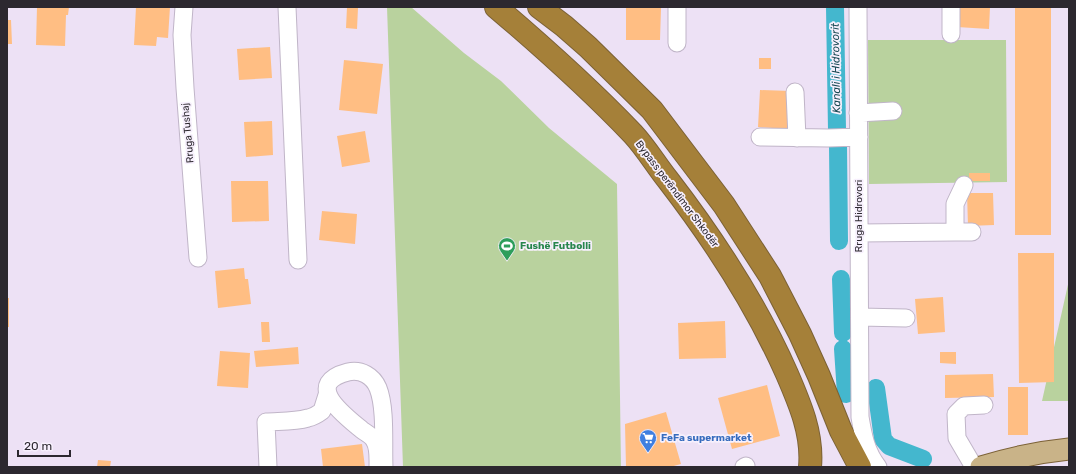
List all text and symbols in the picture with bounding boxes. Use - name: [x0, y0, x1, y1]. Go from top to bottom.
- water label: Kanali i Hidrovorit: [829, 22, 843, 113]
- street label: Rruga Tushaj: [179, 102, 197, 164]
- street label: Bypass perëndimor Shkodër: [633, 138, 721, 250]
- street label: Rruga Hidrovori: [853, 180, 865, 252]
- sports icon: Fushë Futbolli: [497, 236, 517, 261]
- place label: Fushë Futbolli: [520, 240, 591, 252]
- supermarket icon: FeFa supermarket: [638, 428, 658, 453]
- scale bar: [18, 432, 70, 458]
- place label: FeFa supermarket: [661, 432, 752, 444]
- text: 20 m: [24, 439, 52, 453]

